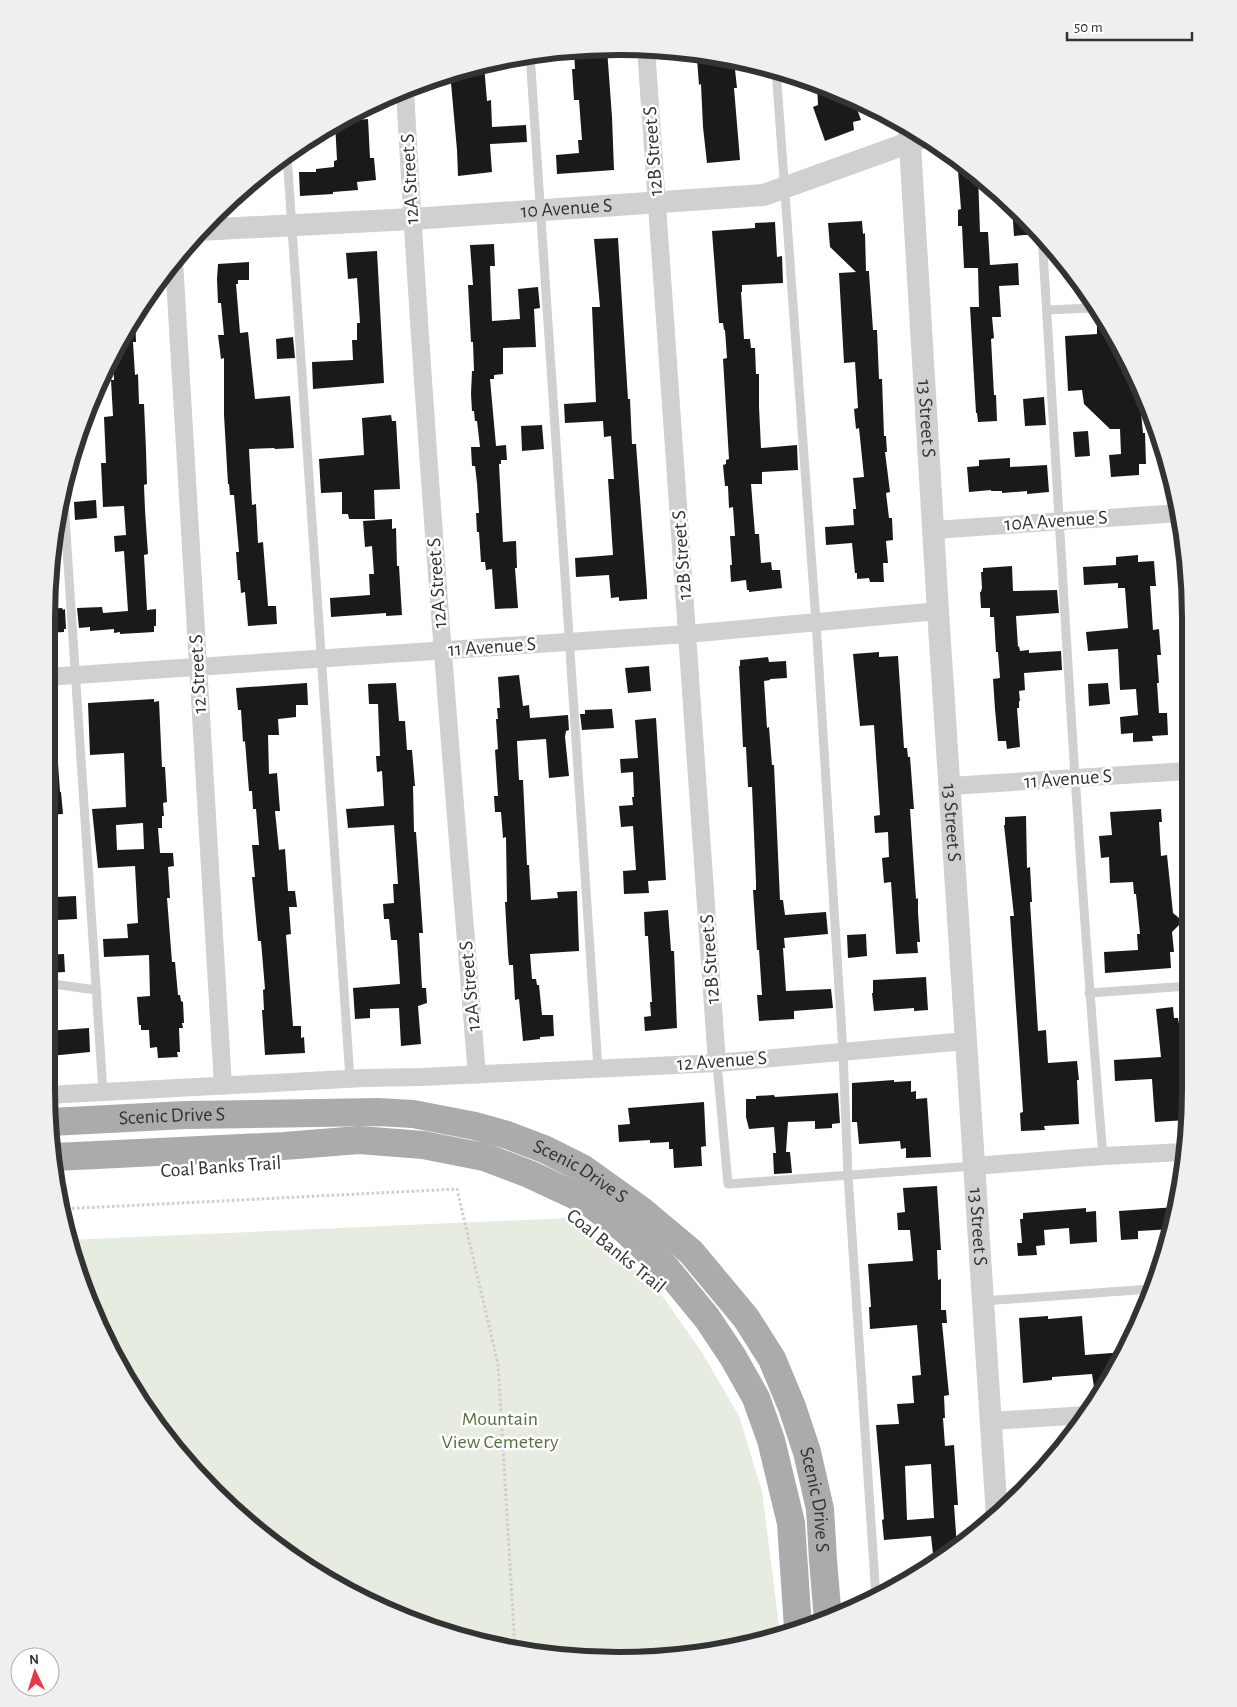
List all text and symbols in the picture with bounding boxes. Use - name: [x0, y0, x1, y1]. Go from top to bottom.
- scale bar: [1067, 10, 1192, 42]
- text: 50 m: [1074, 20, 1103, 35]
- street label: 12B Street S: [640, 105, 666, 197]
- street label: 12A Street S: [398, 133, 422, 225]
- street label: 10 Avenue S: [520, 195, 613, 222]
- street label: 13 Street S: [914, 379, 939, 458]
- street label: 10A Avenue S: [1004, 507, 1108, 535]
- street label: 12B Street S: [669, 509, 695, 601]
- street label: 12A Street S: [424, 537, 450, 629]
- street label: 12 Street S: [186, 634, 210, 714]
- street label: 11 Avenue S: [447, 634, 537, 660]
- street label: 11 Avenue S: [1023, 766, 1113, 792]
- street label: 13 Street S: [939, 783, 964, 862]
- street label: 12B Street S: [697, 913, 723, 1005]
- street label: 12A Street S: [456, 940, 484, 1032]
- street label: 12 Avenue S: [676, 1048, 768, 1074]
- street label: Scenic Drive S: [118, 1104, 225, 1128]
- street label: Scenic Drive S: [531, 1136, 631, 1207]
- street label: Coal Banks Trail: [160, 1153, 282, 1181]
- street label: 13 Street S: [966, 1187, 991, 1267]
- street label: Coal Banks Trail: [563, 1205, 669, 1297]
- park label: Mountain View Cemetery: [441, 1409, 559, 1452]
- street label: Scenic Drive S: [796, 1444, 833, 1553]
- north arrow: [10, 1647, 60, 1697]
- text: N: [29, 1653, 40, 1667]

